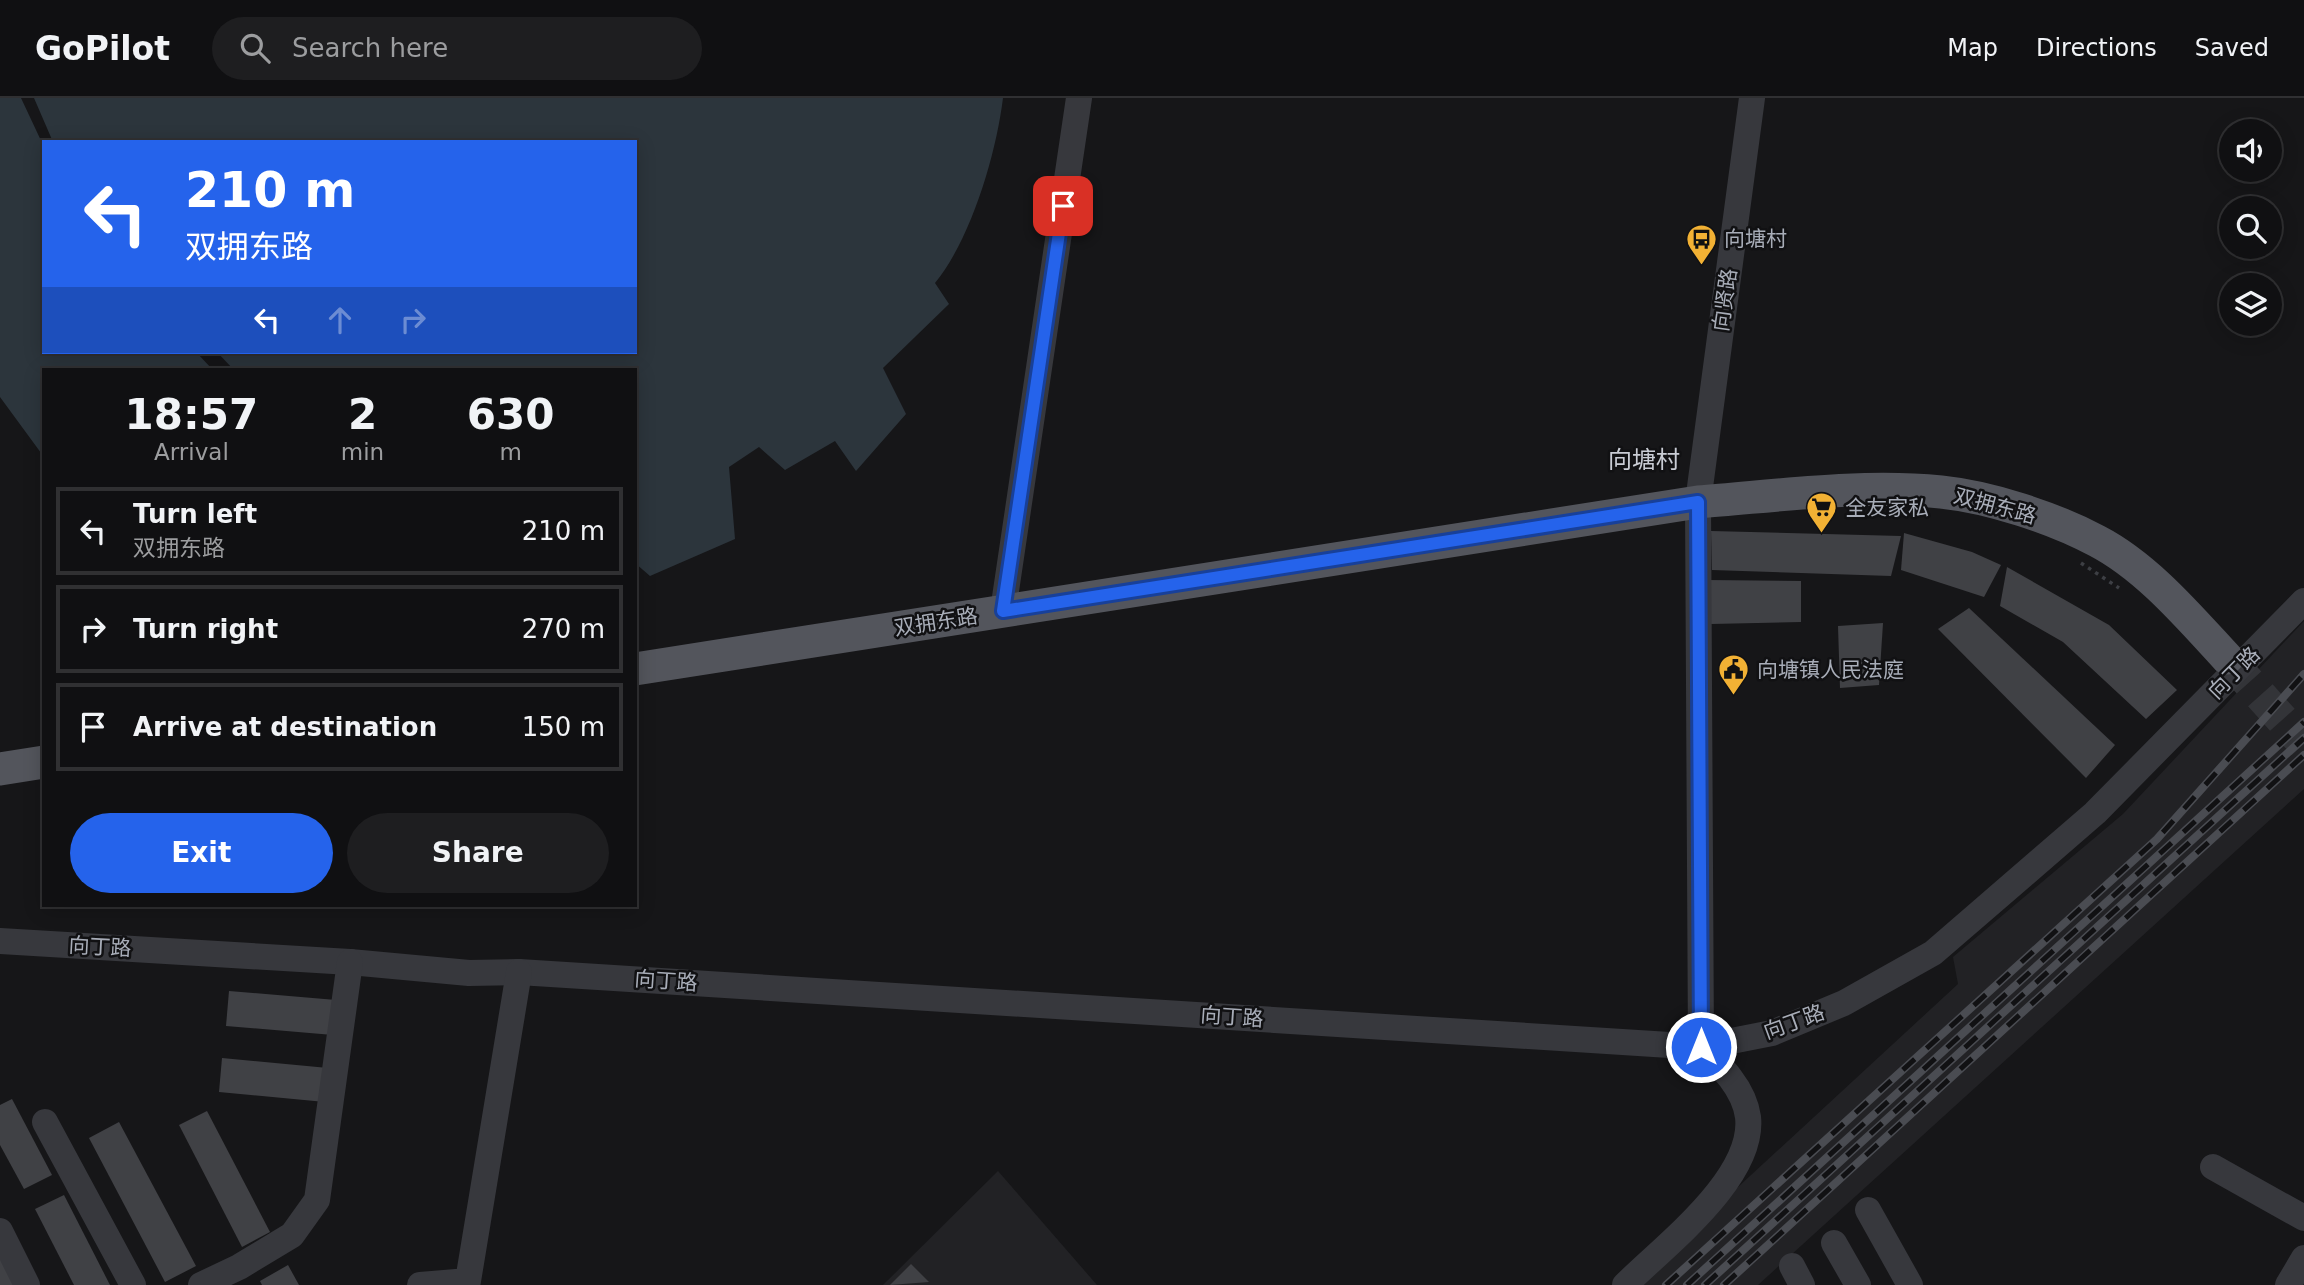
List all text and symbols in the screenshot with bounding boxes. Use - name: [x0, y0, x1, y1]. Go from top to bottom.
- search box: [212, 17, 702, 80]
- text: GoPilot: [35, 29, 170, 68]
- icon: search: [236, 29, 274, 67]
- text: Search here: [292, 33, 448, 63]
- text: Map: [1947, 34, 1998, 62]
- text: Directions: [2036, 34, 2157, 62]
- text: Saved: [2195, 34, 2269, 62]
- map controls: [2219, 119, 2282, 336]
- button: sound: [2219, 119, 2282, 182]
- text: 210 m: [185, 162, 355, 219]
- icon: left: [70, 168, 161, 259]
- pin: [1033, 176, 1093, 236]
- icon: arrive: [1044, 187, 1082, 225]
- button: search: [2219, 196, 2282, 259]
- bus stop icon: 向塘村: [1684, 222, 1718, 266]
- place label: 向塘村: [1724, 227, 1787, 251]
- text: 双拥东路: [185, 228, 313, 266]
- street label: 向贤路: [1709, 267, 1741, 333]
- button: layers: [2219, 273, 2282, 336]
- icon: left: [248, 301, 286, 339]
- icon: ahead: [321, 301, 359, 339]
- icon: right: [394, 301, 432, 339]
- text: 18:57: [125, 390, 258, 439]
- text: 2: [348, 390, 377, 439]
- text: 630: [467, 390, 554, 439]
- text: Arrival: [154, 439, 229, 465]
- text: min: [341, 439, 384, 465]
- text: m: [499, 439, 522, 465]
- district label: 向塘村: [1608, 446, 1680, 474]
- street label: 双拥东路: [1951, 484, 2039, 528]
- supermarket icon: 全友家私: [1805, 491, 1839, 535]
- place label: 全友家私: [1845, 496, 1929, 520]
- text: Turn left: [133, 499, 257, 529]
- icon: left: [74, 512, 112, 550]
- text: 210 m: [522, 516, 605, 546]
- text: 双拥东路: [133, 535, 225, 561]
- street label: 双拥东路: [893, 604, 979, 640]
- icon: right: [74, 610, 112, 648]
- text: Turn right: [133, 614, 278, 644]
- text: 270 m: [522, 614, 605, 644]
- street label: 向丁路: [2203, 642, 2265, 704]
- public building icon: 向塘镇人民法庭: [1717, 653, 1751, 697]
- place label: 向塘镇人民法庭: [1757, 658, 1904, 682]
- icon: arrive: [74, 708, 112, 746]
- text: Arrive at destination: [133, 712, 437, 742]
- text: 150 m: [522, 712, 605, 742]
- button: Exit: [70, 813, 333, 893]
- button: Share: [347, 813, 609, 893]
- street label: 向丁路: [68, 933, 132, 961]
- street label: 向丁路: [634, 967, 698, 995]
- street label: 向丁路: [1760, 1000, 1828, 1044]
- street label: 向丁路: [1200, 1003, 1264, 1031]
- position arrow: [1664, 1010, 1738, 1084]

